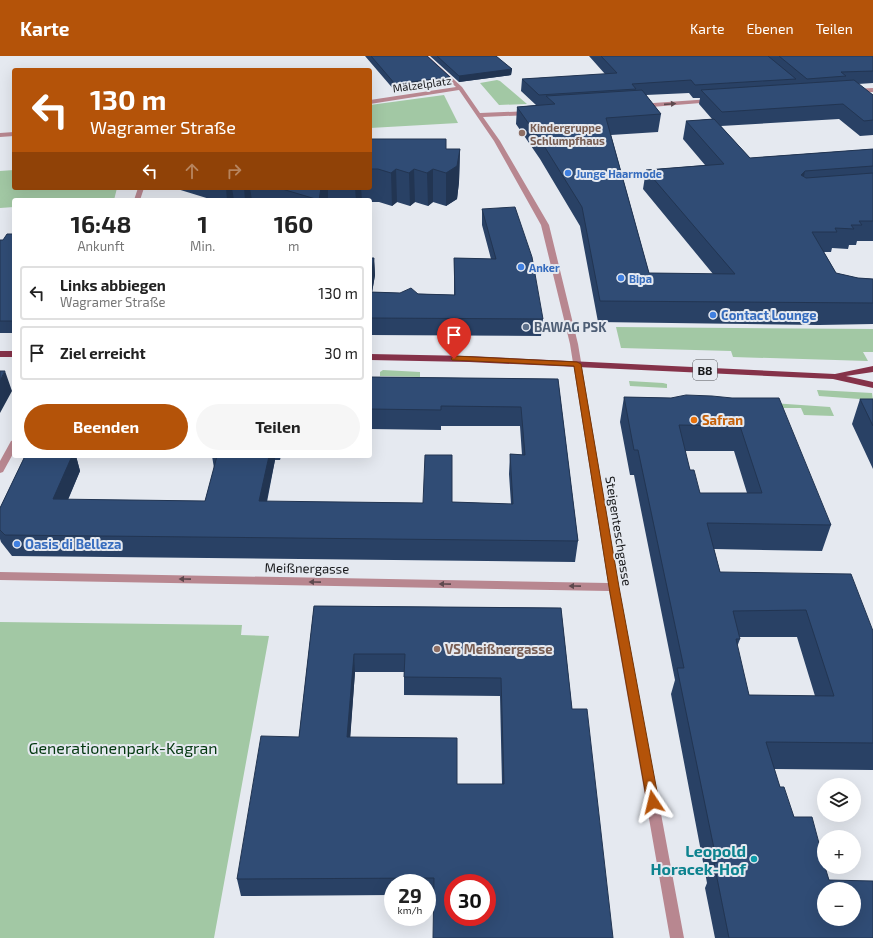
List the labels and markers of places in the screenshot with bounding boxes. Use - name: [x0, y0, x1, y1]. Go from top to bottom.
- place label: Kindergruppe Schlumpfhaus: [530, 121, 605, 147]
- marker: Kindergruppe Schlumpfhaus: [517, 128, 527, 138]
- place label: Junge Haarmode: [576, 167, 662, 180]
- marker: Junge Haarmode: [563, 168, 573, 178]
- place label: Anker: [529, 261, 560, 274]
- marker: Anker: [516, 262, 526, 272]
- place label: Bipa: [629, 272, 652, 285]
- marker: Bipa: [616, 273, 626, 283]
- place label: Contact Lounge: [721, 307, 817, 323]
- marker: Contact Lounge: [708, 310, 718, 320]
- pin: [437, 318, 471, 359]
- place label: BAWAG PSK: [534, 319, 607, 335]
- marker: BAWAG PSK: [521, 322, 531, 332]
- place label: Safran: [702, 412, 743, 428]
- marker: Safran: [689, 415, 699, 425]
- place label: Oasis di Belleza: [25, 536, 121, 552]
- marker: Oasis di Belleza: [12, 539, 22, 549]
- place label: VS Meißnergasse: [445, 641, 552, 657]
- marker: VS Meißnergasse: [432, 644, 442, 654]
- place label: Leopold Horacek-Hof: [650, 841, 747, 878]
- marker: Leopold Horacek-Hof: [749, 854, 759, 864]

